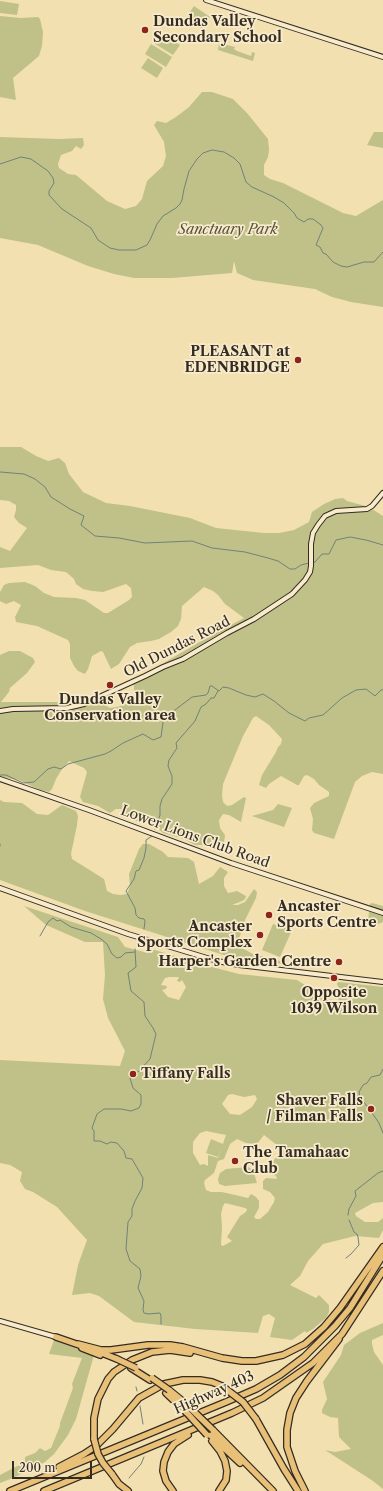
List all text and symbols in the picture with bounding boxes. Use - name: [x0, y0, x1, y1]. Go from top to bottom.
- place label: Dundas Valley Secondary School: [153, 14, 282, 46]
- marker: Dundas Valley Secondary School: [140, 25, 150, 35]
- park label: Sanctuary Park: [178, 222, 278, 238]
- place label: PLEASANT at EDENBRIDGE: [184, 344, 290, 376]
- marker: PLEASANT at EDENBRIDGE: [293, 355, 303, 365]
- street label: Old Dundas Road: [121, 613, 233, 681]
- marker: Dundas Valley Conservation area: [105, 680, 115, 690]
- place label: Dundas Valley Conservation area: [44, 692, 176, 724]
- street label: Lower Lions Club Road: [118, 802, 272, 872]
- place label: Ancaster Sports Centre: [277, 899, 377, 932]
- marker: Ancaster Sports Centre: [264, 910, 274, 920]
- place label: Ancaster Sports Complex: [137, 919, 252, 952]
- marker: Ancaster Sports Complex: [255, 930, 265, 940]
- place label: Harper's Garden Centre: [159, 954, 331, 970]
- marker: Harper's Garden Centre: [334, 957, 344, 967]
- marker: Opposite 1039 Wilson: [329, 973, 339, 983]
- place label: Opposite 1039 Wilson: [291, 985, 377, 1018]
- place label: Tiffany Falls: [141, 1066, 230, 1082]
- marker: Tiffany Falls: [128, 1069, 138, 1079]
- place label: Shaver Falls / Filman Falls: [266, 1093, 363, 1126]
- marker: Shaver Falls / Filman Falls: [366, 1104, 376, 1114]
- place label: The Tamahaac Club: [243, 1145, 349, 1178]
- marker: The Tamahaac Club: [230, 1156, 240, 1166]
- street label: Highway 403: [171, 1368, 257, 1418]
- scale bar: [14, 1453, 94, 1479]
- text: 200 m: [19, 1460, 56, 1475]

